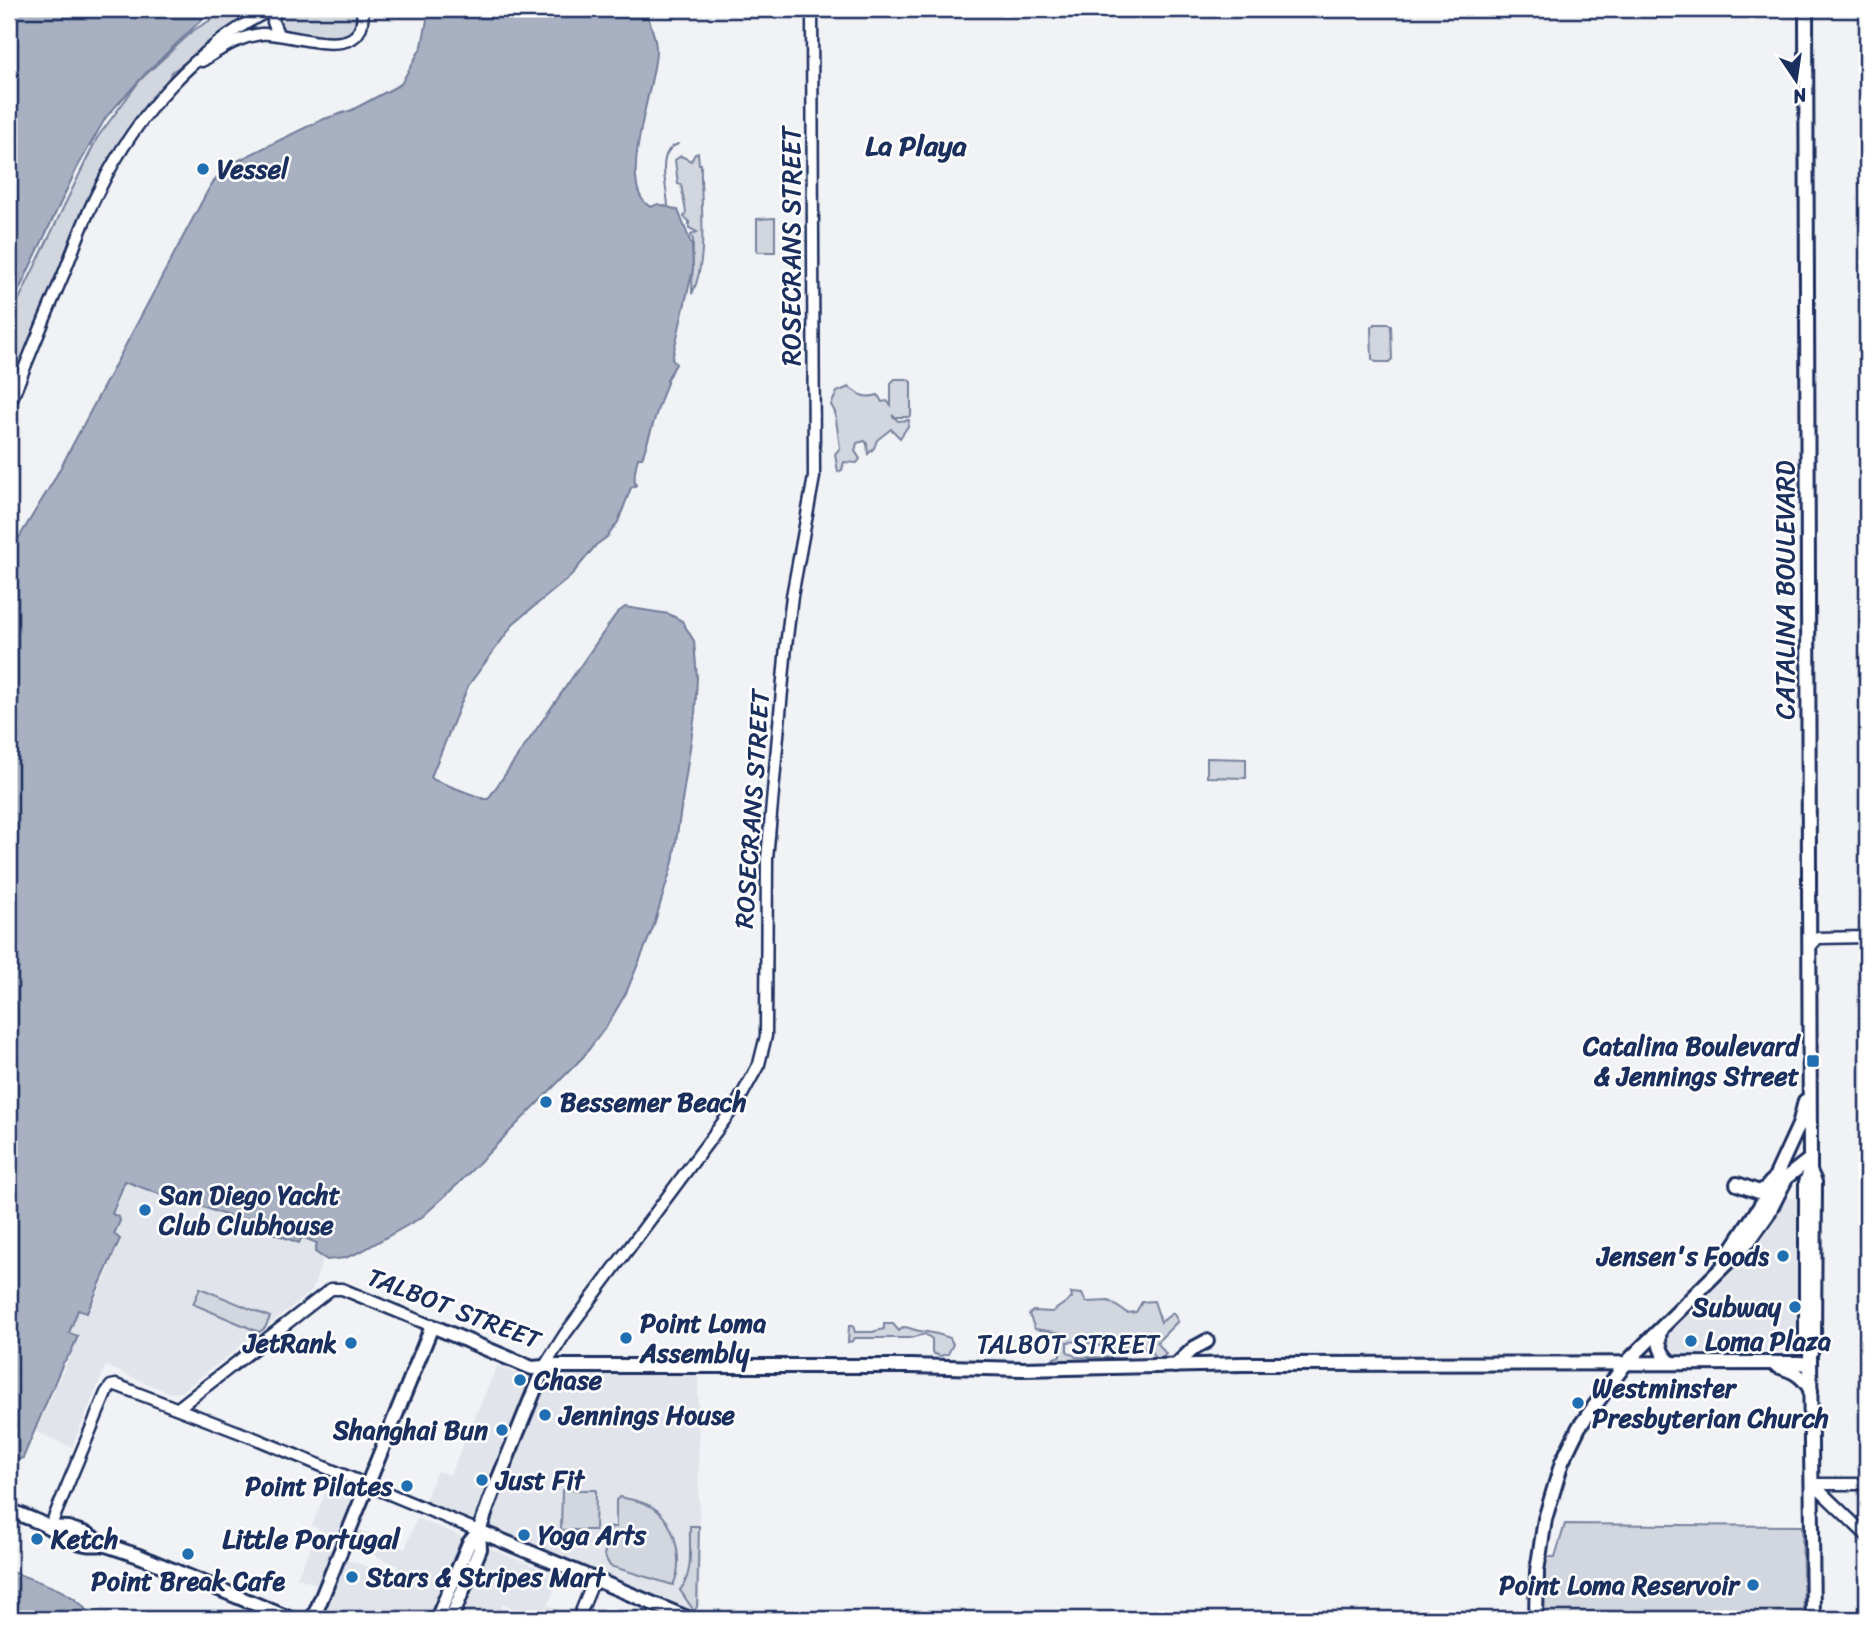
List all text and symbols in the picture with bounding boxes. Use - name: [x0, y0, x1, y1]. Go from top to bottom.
- north arrow: [1760, 46, 1830, 116]
- text: N: [1789, 78, 1811, 114]
- district label: La Playa: [865, 121, 968, 170]
- street label: ROSECRANS STREET: [768, 125, 814, 366]
- place label: Vessel: [217, 146, 290, 192]
- marker: Vessel: [195, 161, 211, 177]
- street label: CATALINA BOULEVARD: [1762, 460, 1808, 719]
- street label: ROSECRANS STREET: [721, 686, 783, 930]
- place label: Catalina Boulevard & Jennings Street: [1582, 1023, 1801, 1099]
- marker: Catalina Boulevard & Jennings Street: [1805, 1053, 1821, 1069]
- place label: Bessemer Beach: [560, 1079, 747, 1125]
- marker: Bessemer Beach: [538, 1094, 554, 1110]
- place label: San Diego Yacht Club Clubhouse: [158, 1172, 341, 1248]
- marker: San Diego Yacht Club Clubhouse: [137, 1202, 153, 1218]
- place label: Jensen's Foods: [1595, 1233, 1770, 1279]
- marker: Jensen's Foods: [1775, 1248, 1791, 1264]
- street label: TALBOT STREET: [360, 1254, 550, 1363]
- place label: Subway: [1691, 1284, 1782, 1330]
- marker: Subway: [1787, 1299, 1803, 1315]
- place label: Point Loma Assembly: [639, 1300, 766, 1376]
- place label: Loma Plaza: [1705, 1318, 1831, 1364]
- place label: JetRank: [241, 1320, 337, 1366]
- street label: TALBOT STREET: [977, 1321, 1162, 1367]
- marker: Point Loma Assembly: [618, 1330, 634, 1346]
- marker: Loma Plaza: [1683, 1333, 1699, 1349]
- marker: JetRank: [343, 1335, 359, 1351]
- place label: Chase: [533, 1357, 603, 1403]
- place label: Westminster Presbyterian Church: [1592, 1365, 1829, 1441]
- marker: Chase: [512, 1372, 528, 1388]
- place label: Jennings House: [557, 1392, 736, 1438]
- marker: Westminster Presbyterian Church: [1570, 1395, 1586, 1411]
- place label: Shanghai Bun: [332, 1407, 488, 1453]
- marker: Jennings House: [537, 1407, 553, 1423]
- marker: Shanghai Bun: [494, 1422, 510, 1438]
- place label: Just Fit: [494, 1457, 586, 1503]
- place label: Point Pilates: [245, 1463, 394, 1509]
- marker: Just Fit: [474, 1472, 490, 1488]
- marker: Point Pilates: [399, 1478, 415, 1494]
- place label: Yoga Arts: [538, 1512, 647, 1558]
- district label: Little Portugal: [222, 1514, 401, 1563]
- place label: Ketch: [50, 1516, 119, 1562]
- marker: Yoga Arts: [516, 1527, 532, 1543]
- marker: Ketch: [29, 1531, 45, 1547]
- marker: Point Break Cafe: [180, 1546, 196, 1562]
- place label: Stars & Stripes Mart: [365, 1554, 606, 1600]
- place label: Point Break Cafe: [91, 1558, 286, 1604]
- place label: Point Loma Reservoir: [1499, 1562, 1741, 1608]
- marker: Stars & Stripes Mart: [344, 1569, 360, 1585]
- marker: Point Loma Reservoir: [1745, 1577, 1761, 1593]

